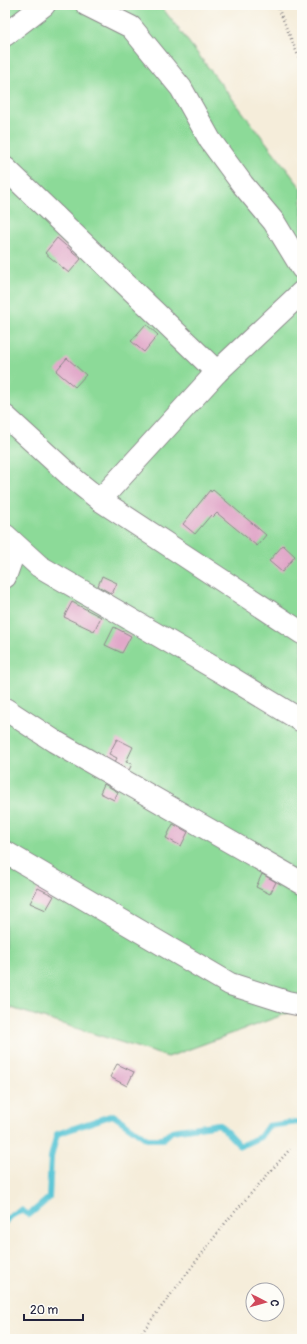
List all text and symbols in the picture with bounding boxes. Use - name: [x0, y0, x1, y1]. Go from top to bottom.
- north arrow: [245, 1282, 285, 1322]
- scale bar: [24, 1296, 83, 1322]
- text: С: [268, 1299, 281, 1307]
- text: 20 m: [30, 1303, 59, 1318]

